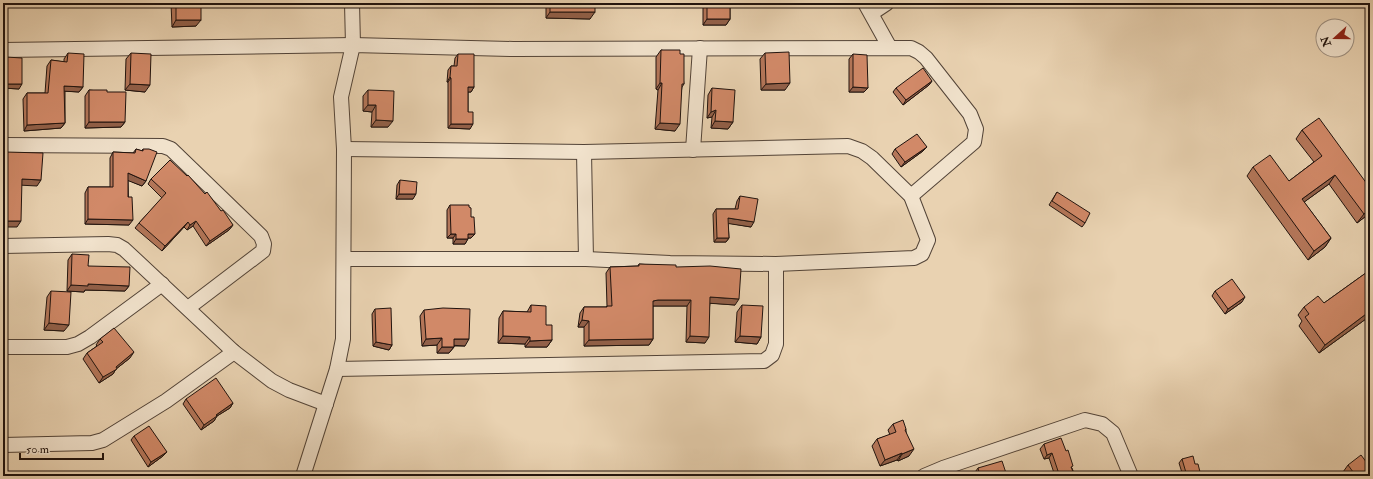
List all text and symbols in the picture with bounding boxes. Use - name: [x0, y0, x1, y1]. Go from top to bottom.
- north arrow: [1315, 18, 1355, 58]
- text: N: [1318, 33, 1334, 49]
- scale bar: [20, 435, 103, 461]
- text: 50 m: [26, 442, 50, 457]

